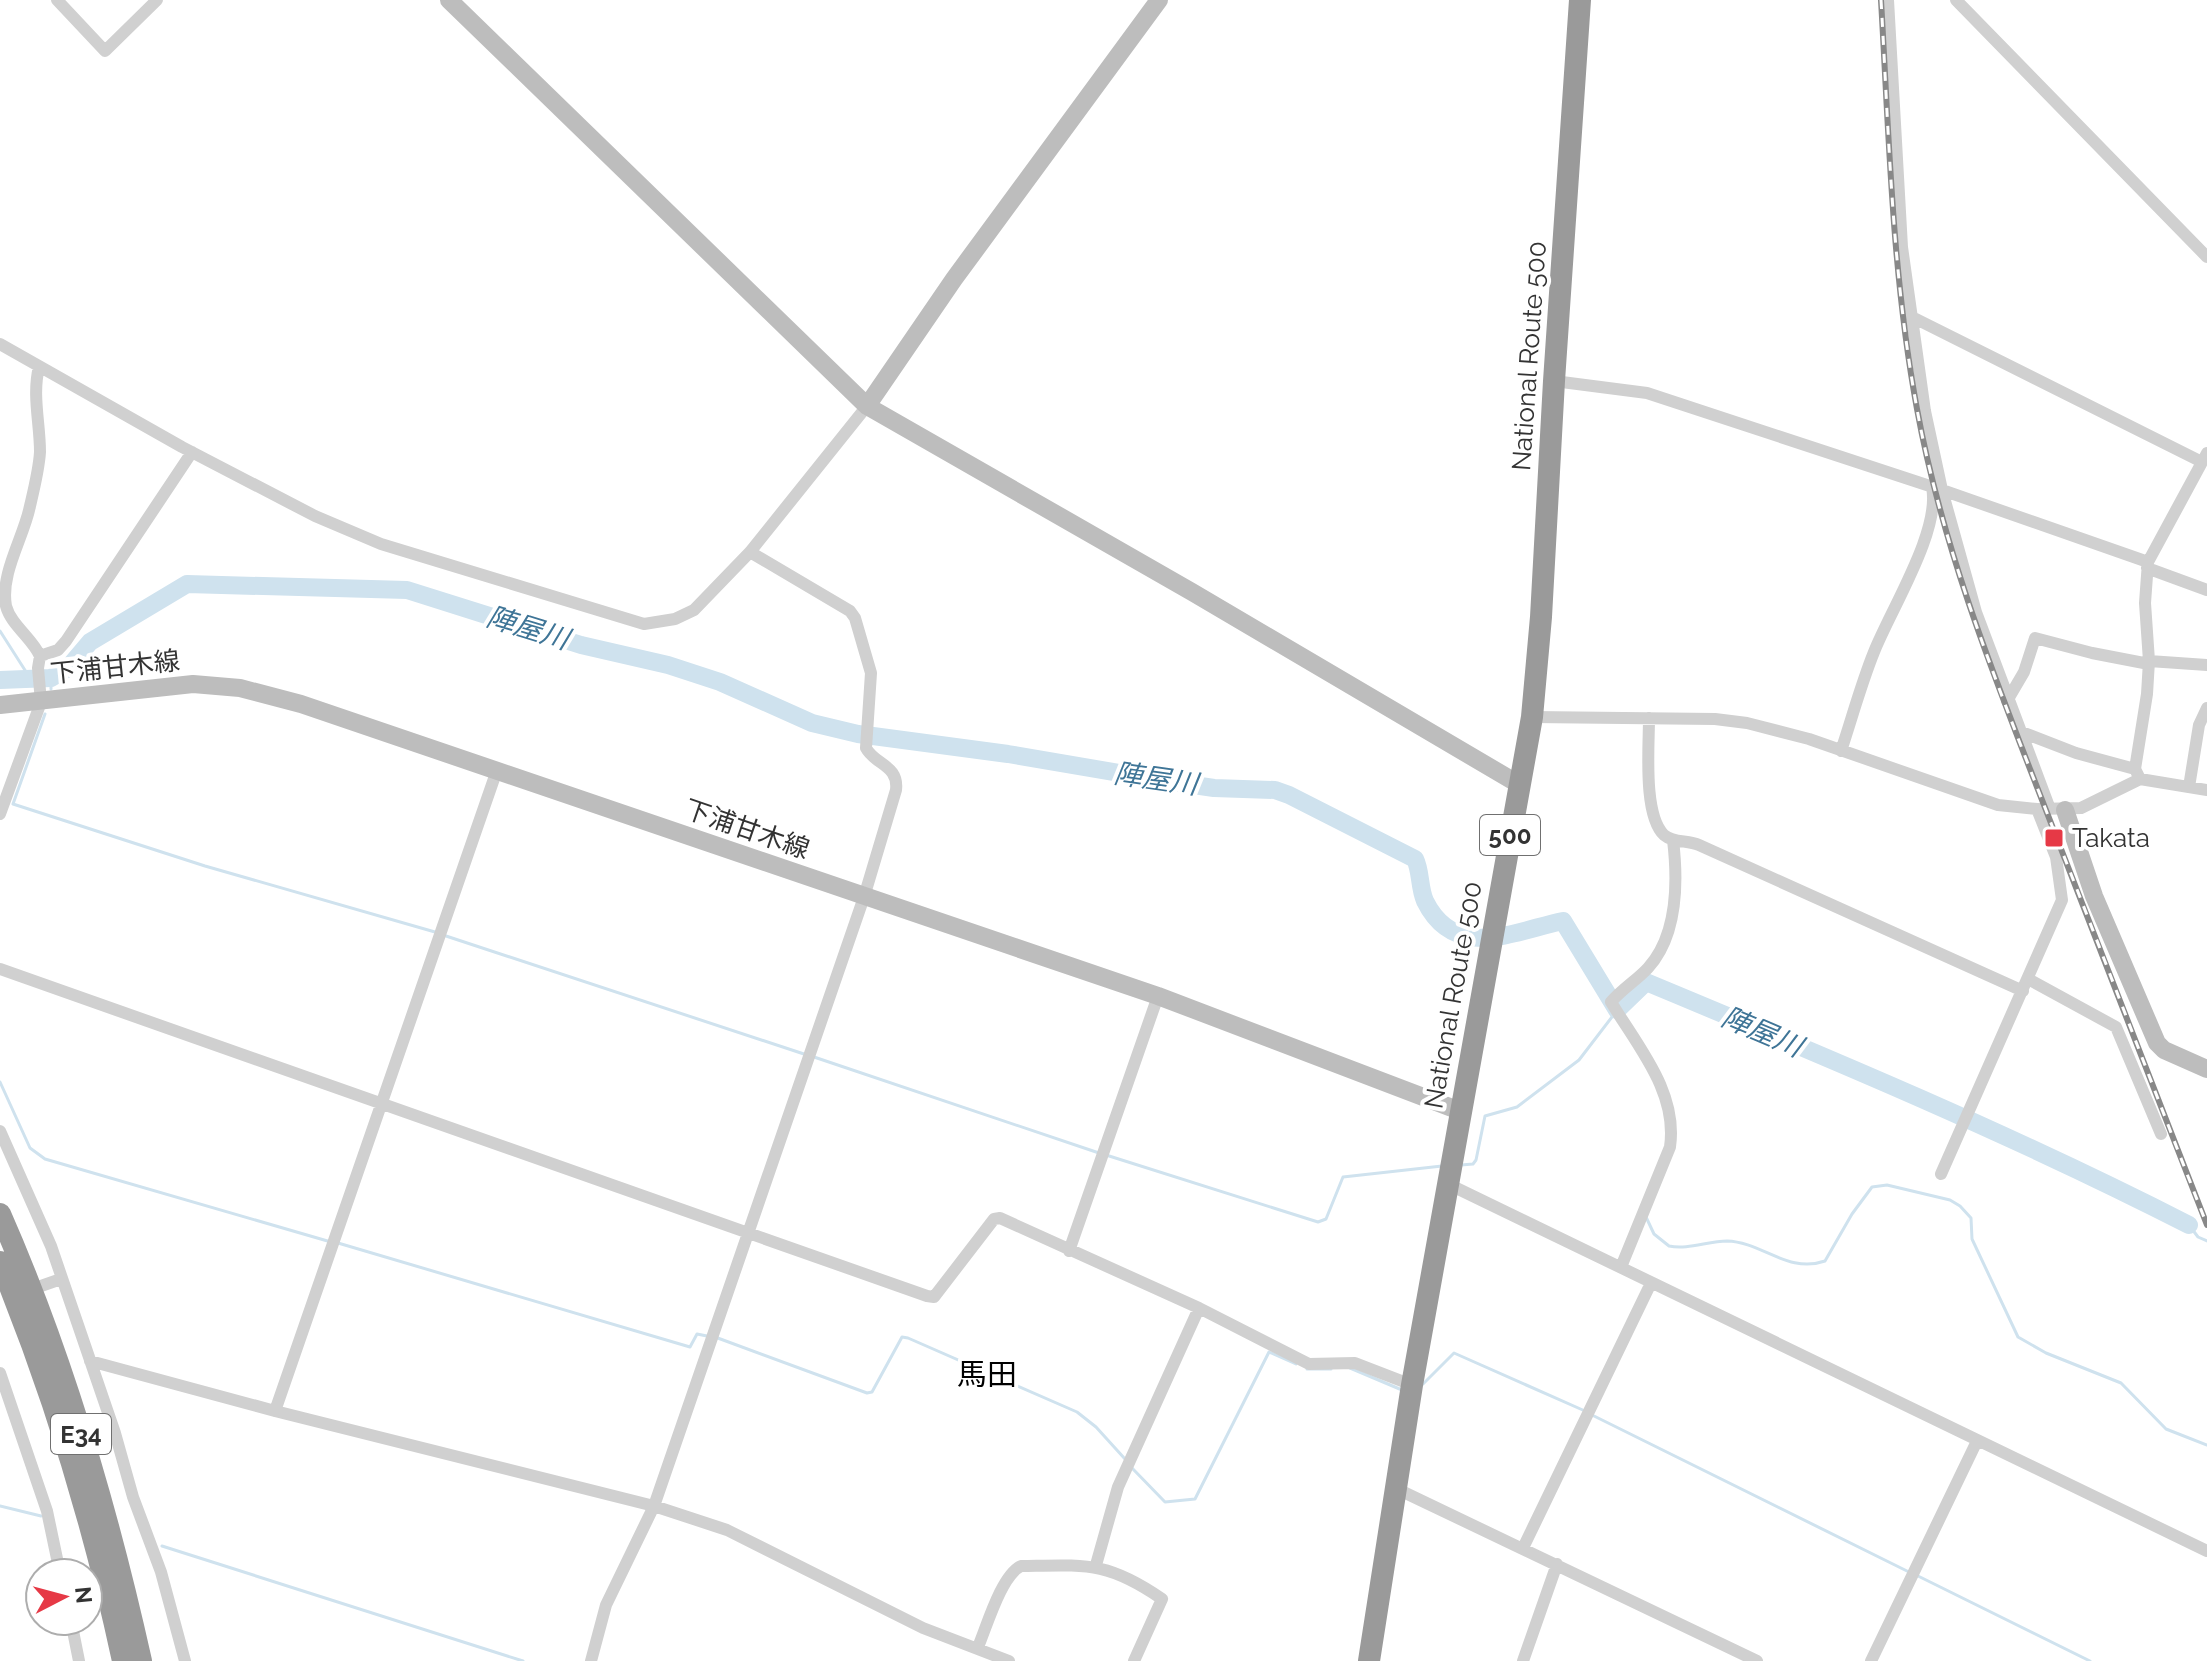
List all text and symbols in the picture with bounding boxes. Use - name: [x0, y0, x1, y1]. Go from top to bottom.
- street label: National Route 500: [1506, 240, 1552, 472]
- water label: 陣屋川: [483, 600, 576, 657]
- street label: 下浦甘木線: [49, 645, 181, 689]
- water label: 陣屋川: [1112, 757, 1203, 802]
- street label: 下浦甘木線: [681, 794, 813, 864]
- road number: 500: [1480, 815, 1540, 855]
- place label: Takata: [2072, 823, 2150, 853]
- marker: Takata: [2043, 827, 2065, 849]
- street label: National Route 500: [1418, 879, 1488, 1111]
- water label: 陣屋川: [1717, 1000, 1810, 1065]
- district label: 馬田: [957, 1357, 1017, 1392]
- road number: E34: [51, 1414, 111, 1454]
- north arrow: [24, 1557, 104, 1637]
- text: N: [70, 1585, 98, 1605]

